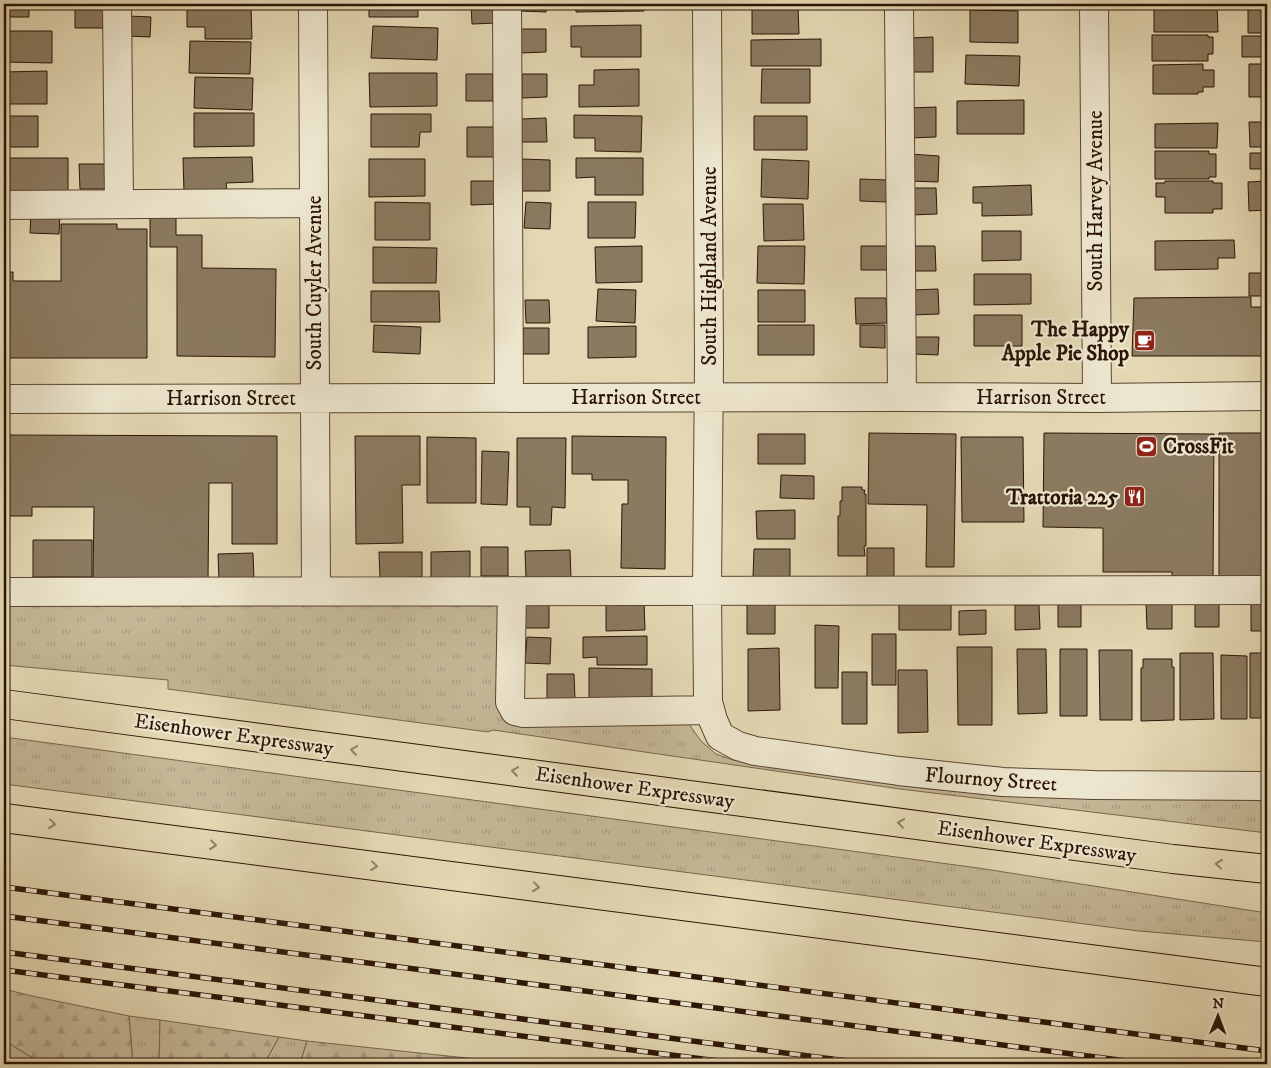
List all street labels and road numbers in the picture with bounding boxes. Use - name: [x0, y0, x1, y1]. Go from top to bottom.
- street label: South Harvey Avenue: [1083, 110, 1109, 292]
- street label: South Highland Avenue: [697, 166, 723, 366]
- street label: South Cuyler Avenue: [302, 195, 328, 371]
- street label: Harrison Street: [571, 385, 701, 411]
- street label: Harrison Street: [976, 385, 1106, 411]
- street label: Harrison Street: [166, 386, 296, 412]
- street label: Eisenhower Expressway: [133, 708, 336, 762]
- street label: Eisenhower Expressway: [534, 761, 737, 815]
- street label: Flournoy Street: [924, 762, 1058, 798]
- street label: Eisenhower Expressway: [936, 815, 1139, 869]

